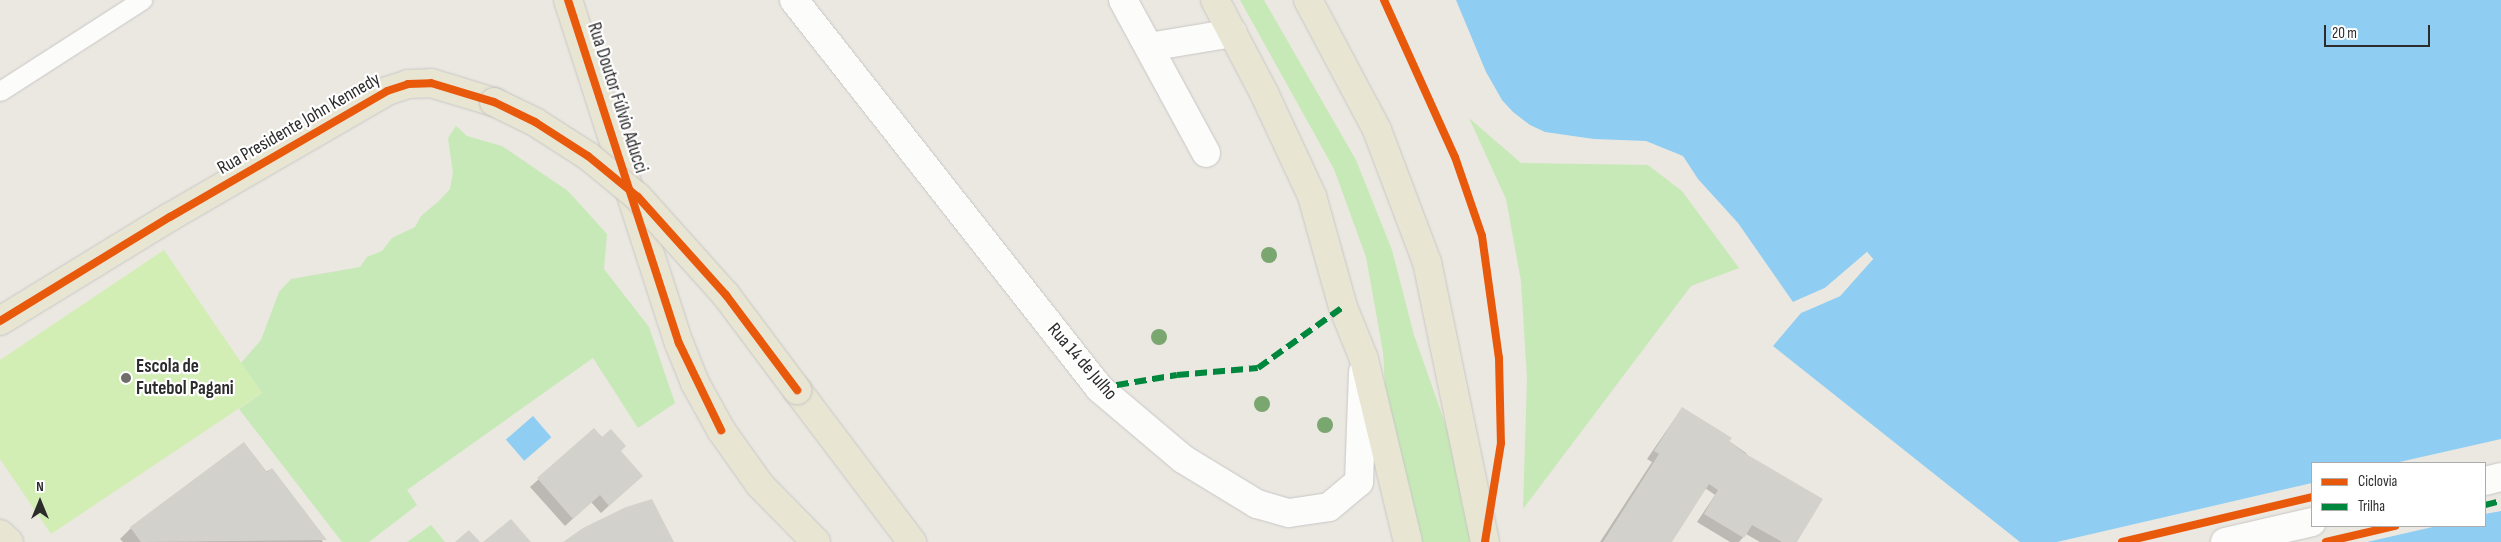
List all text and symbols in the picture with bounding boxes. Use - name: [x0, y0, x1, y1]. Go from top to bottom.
- scale bar: [2326, 15, 2432, 47]
- street label: Rua Doutor Fúlvio Aducci: [582, 20, 652, 176]
- text: 20 m: [2332, 24, 2357, 43]
- street label: Rua Presidente John Kennedy: [213, 68, 385, 180]
- street label: Rua 14 de Julho: [1042, 319, 1122, 405]
- place label: Escola de Futebol Pagani: [136, 356, 234, 400]
- marker: Escola de Futebol Pagani: [120, 372, 132, 384]
- legend: [2311, 462, 2486, 527]
- text: Ciclovia: [2358, 472, 2397, 491]
- north arrow: [15, 477, 65, 527]
- text: N: [36, 478, 44, 495]
- text: Trilha: [2358, 497, 2385, 516]

